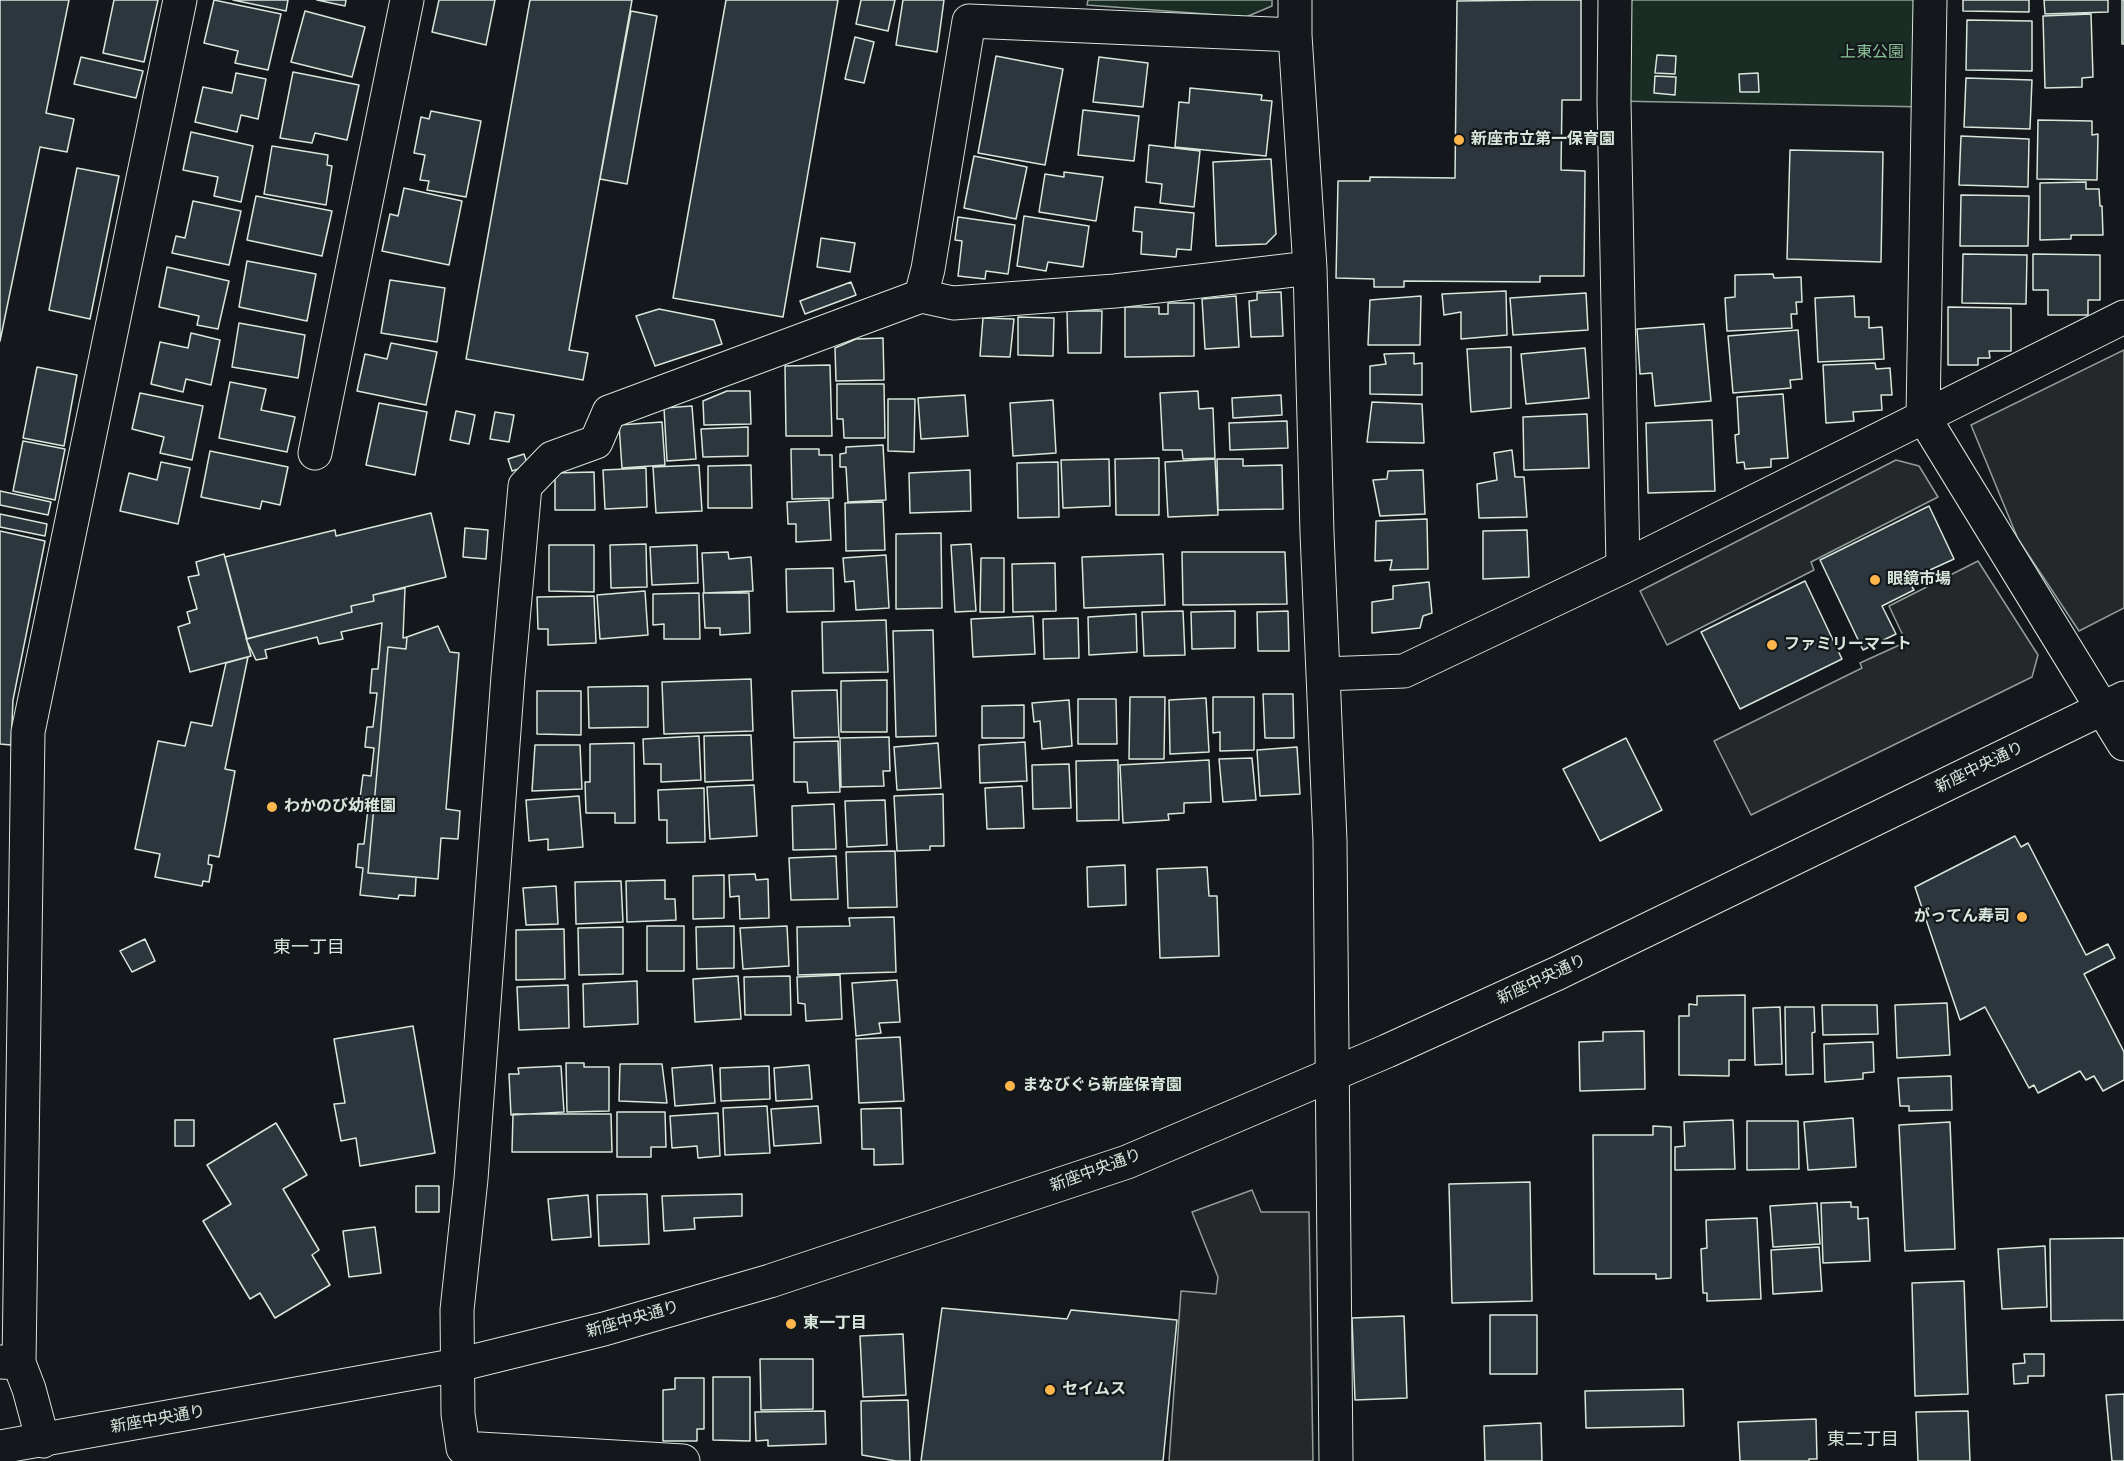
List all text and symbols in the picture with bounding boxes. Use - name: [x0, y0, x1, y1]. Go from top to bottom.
- park label: 上東公園: [1840, 43, 1904, 63]
- place label: 新座市立第一保育園: [1471, 130, 1615, 150]
- marker: 新座市立第一保育園: [1452, 133, 1466, 147]
- place label: 眼鏡市場: [1887, 570, 1951, 590]
- marker: 眼鏡市場: [1868, 573, 1882, 587]
- place label: ファミリーマート: [1784, 635, 1912, 655]
- marker: ファミリーマート: [1765, 638, 1779, 652]
- street label: 新座中央通り: [1933, 738, 2027, 798]
- place label: わかのび幼稚園: [284, 797, 396, 817]
- marker: わかのび幼稚園: [265, 800, 279, 814]
- place label: がってん寿司: [1914, 907, 2010, 927]
- marker: がってん寿司: [2015, 910, 2029, 924]
- district label: 東一丁目: [273, 937, 345, 959]
- street label: 新座中央通り: [1494, 951, 1590, 1009]
- place label: まなびぐら新座保育園: [1022, 1076, 1182, 1096]
- marker: まなびぐら新座保育園: [1003, 1079, 1017, 1093]
- street label: 新座中央通り: [1048, 1146, 1144, 1196]
- street label: 新座中央通り: [584, 1298, 682, 1342]
- place label: 東一丁目: [803, 1314, 867, 1334]
- marker: 東一丁目: [784, 1317, 798, 1331]
- place label: セイムス: [1062, 1380, 1126, 1400]
- marker: セイムス: [1043, 1383, 1057, 1397]
- street label: 新座中央通り: [109, 1402, 207, 1438]
- district label: 東二丁目: [1827, 1429, 1899, 1451]

